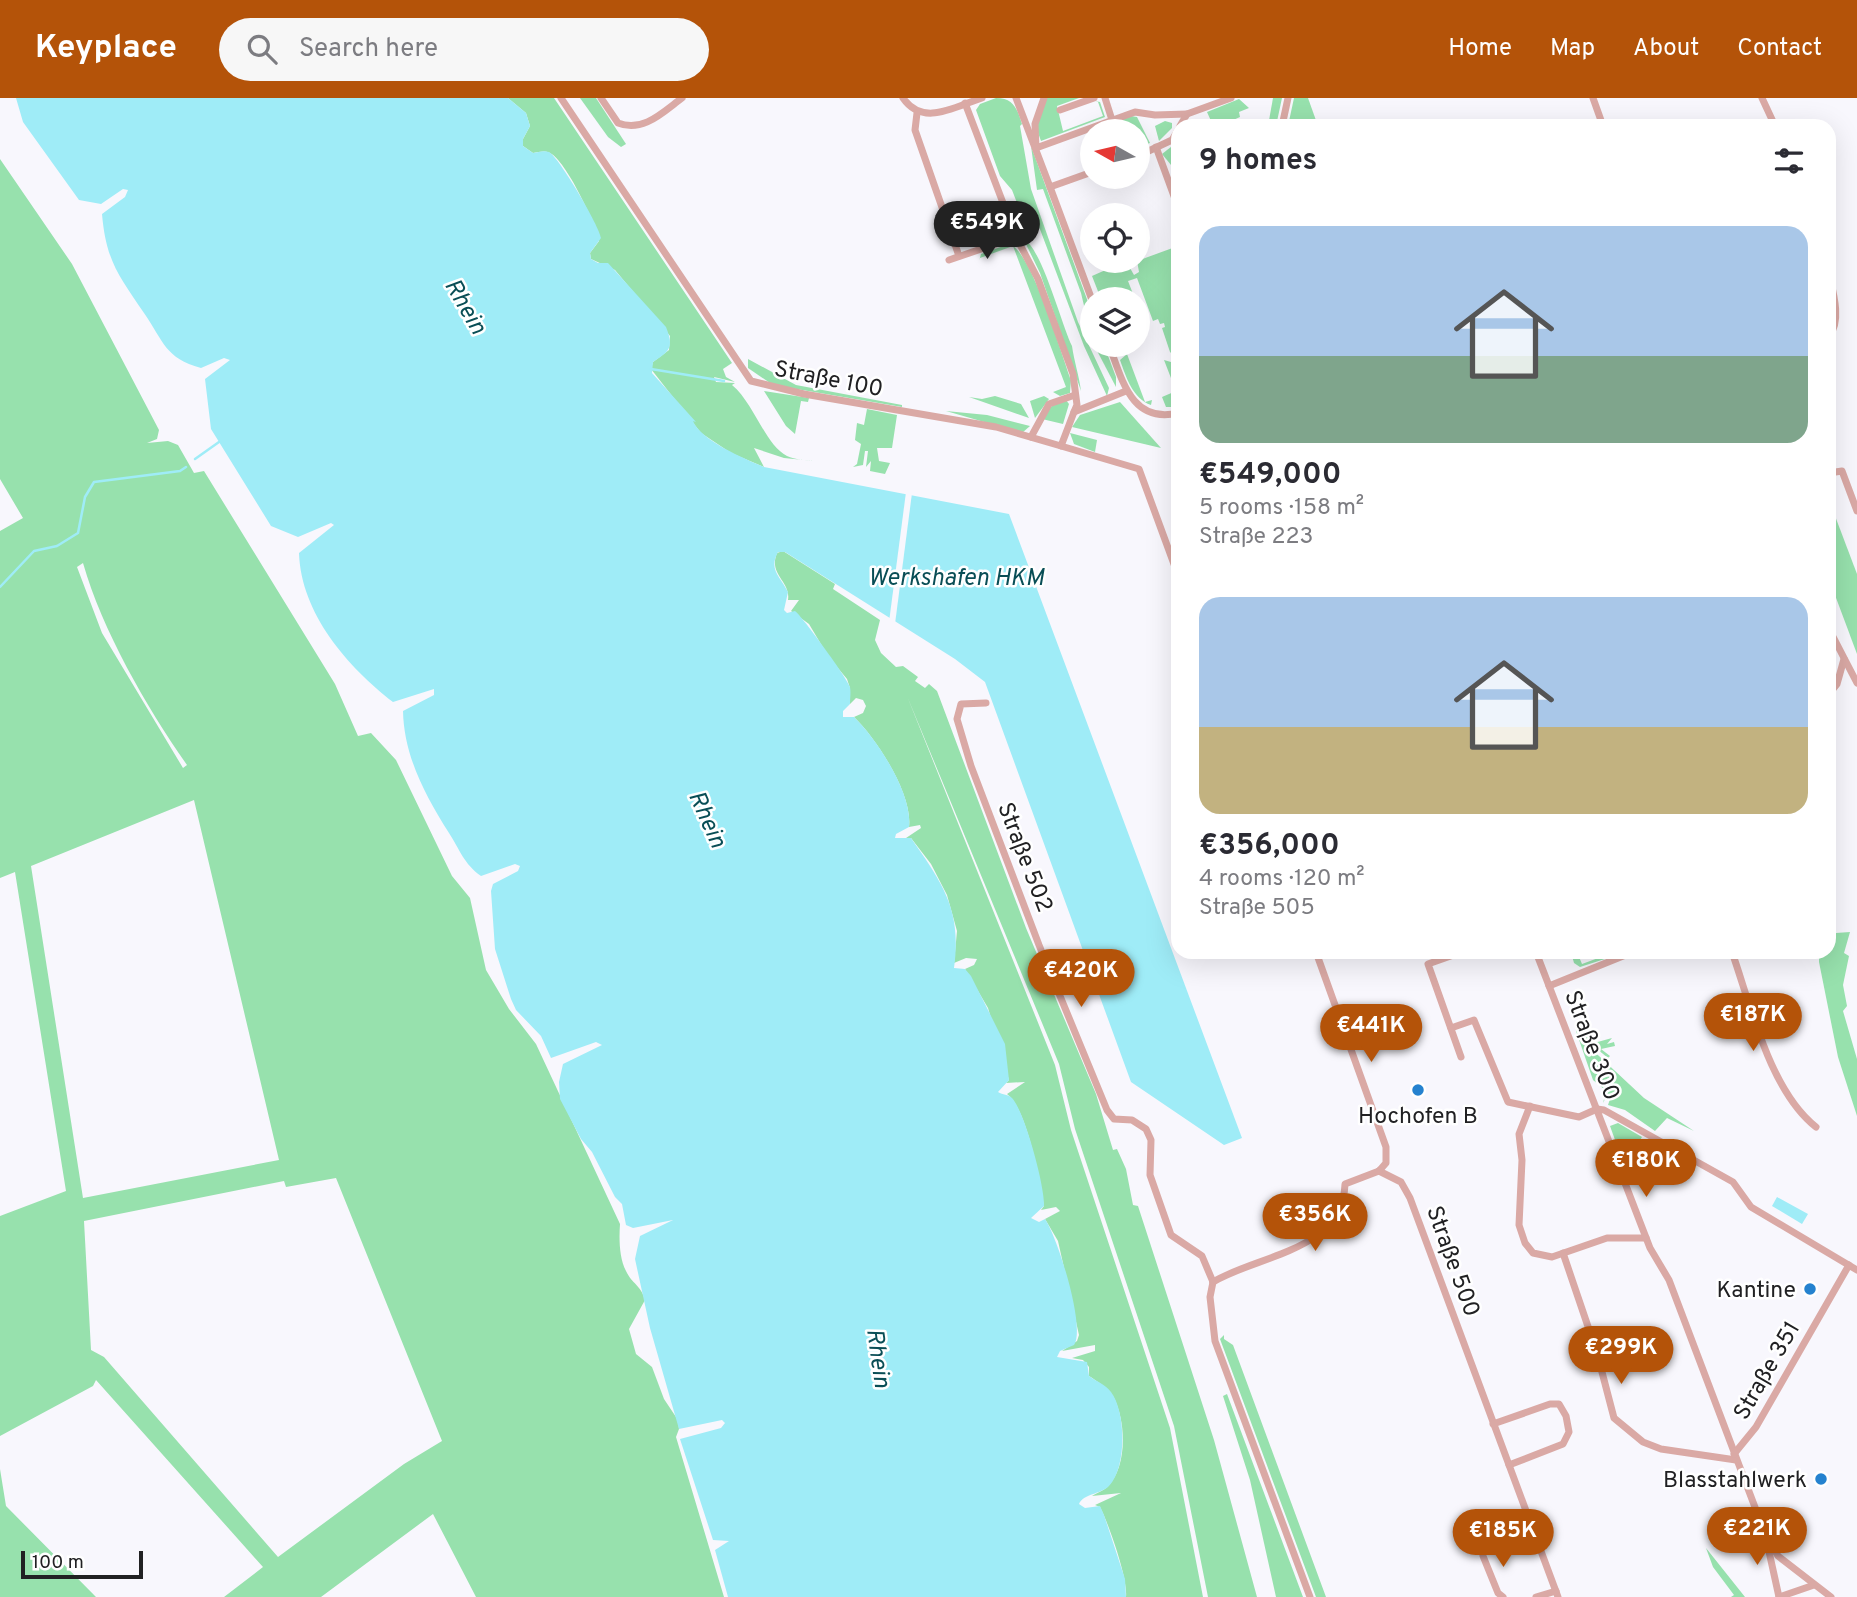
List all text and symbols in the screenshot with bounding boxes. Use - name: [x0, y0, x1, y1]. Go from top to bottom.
- search box: [219, 18, 709, 81]
- text: Keyplace: [35, 28, 177, 70]
- icon: search: [243, 30, 281, 68]
- text: Search here: [299, 33, 438, 66]
- text: Home: [1448, 34, 1512, 64]
- text: Map: [1550, 34, 1595, 64]
- text: About: [1633, 34, 1699, 64]
- text: Contact: [1737, 34, 1822, 64]
- north arrow: [1080, 119, 1150, 189]
- map controls: [1080, 119, 1150, 357]
- icon: filters: [1770, 142, 1808, 180]
- text: 9 homes: [1199, 143, 1317, 180]
- pin: €549K: [938, 202, 1036, 261]
- button: locate: [1080, 203, 1150, 273]
- text: €549K: [950, 209, 1024, 238]
- icon: home: [1441, 271, 1567, 397]
- water label: Rhein: [436, 274, 492, 340]
- button: layers: [1080, 287, 1150, 357]
- street label: Straße 100: [772, 356, 885, 405]
- text: €549,000: [1199, 457, 1342, 494]
- text: 5 rooms · 158 m²: [1199, 494, 1364, 523]
- text: Straße 223: [1199, 523, 1313, 552]
- water label: Werkshafen HKM: [868, 564, 1045, 594]
- icon: home: [1441, 642, 1567, 768]
- water label: Rhein: [680, 786, 732, 853]
- street label: Straße 502: [989, 799, 1058, 917]
- text: €356,000: [1199, 828, 1340, 865]
- text: 4 rooms · 120 m²: [1199, 865, 1365, 894]
- text: Straße 505: [1199, 894, 1315, 923]
- pin: €420K: [1032, 950, 1130, 1009]
- text: €420K: [1044, 957, 1118, 986]
- street label: Straße 300: [1556, 987, 1625, 1105]
- pin: €187K: [1704, 993, 1802, 1053]
- text: €187K: [1720, 1001, 1786, 1030]
- pin: €441K: [1322, 1004, 1420, 1064]
- text: €441K: [1336, 1012, 1406, 1041]
- marker: Hochofen B: [1410, 1082, 1426, 1098]
- place label: Hochofen B: [1358, 1103, 1478, 1132]
- pin: €180K: [1597, 1140, 1695, 1199]
- text: €180K: [1611, 1147, 1681, 1176]
- pin: €356K: [1266, 1194, 1364, 1253]
- text: €356K: [1279, 1201, 1351, 1230]
- street label: Straße 500: [1418, 1202, 1485, 1321]
- place label: Kantine: [1716, 1277, 1796, 1306]
- marker: Kantine: [1802, 1281, 1818, 1297]
- street label: Straße 351: [1728, 1317, 1808, 1426]
- pin: €299K: [1572, 1326, 1670, 1386]
- water label: Rhein: [858, 1327, 896, 1390]
- text: €299K: [1584, 1334, 1658, 1363]
- place label: Blasstahlwerk: [1663, 1467, 1807, 1496]
- marker: Blasstahlwerk: [1813, 1471, 1829, 1487]
- pin: €221K: [1708, 1508, 1806, 1567]
- pin: €185K: [1454, 1510, 1552, 1569]
- text: €221K: [1723, 1515, 1791, 1544]
- text: €185K: [1469, 1517, 1537, 1546]
- scale bar: [21, 1548, 144, 1580]
- text: 100 m: [32, 1551, 84, 1575]

